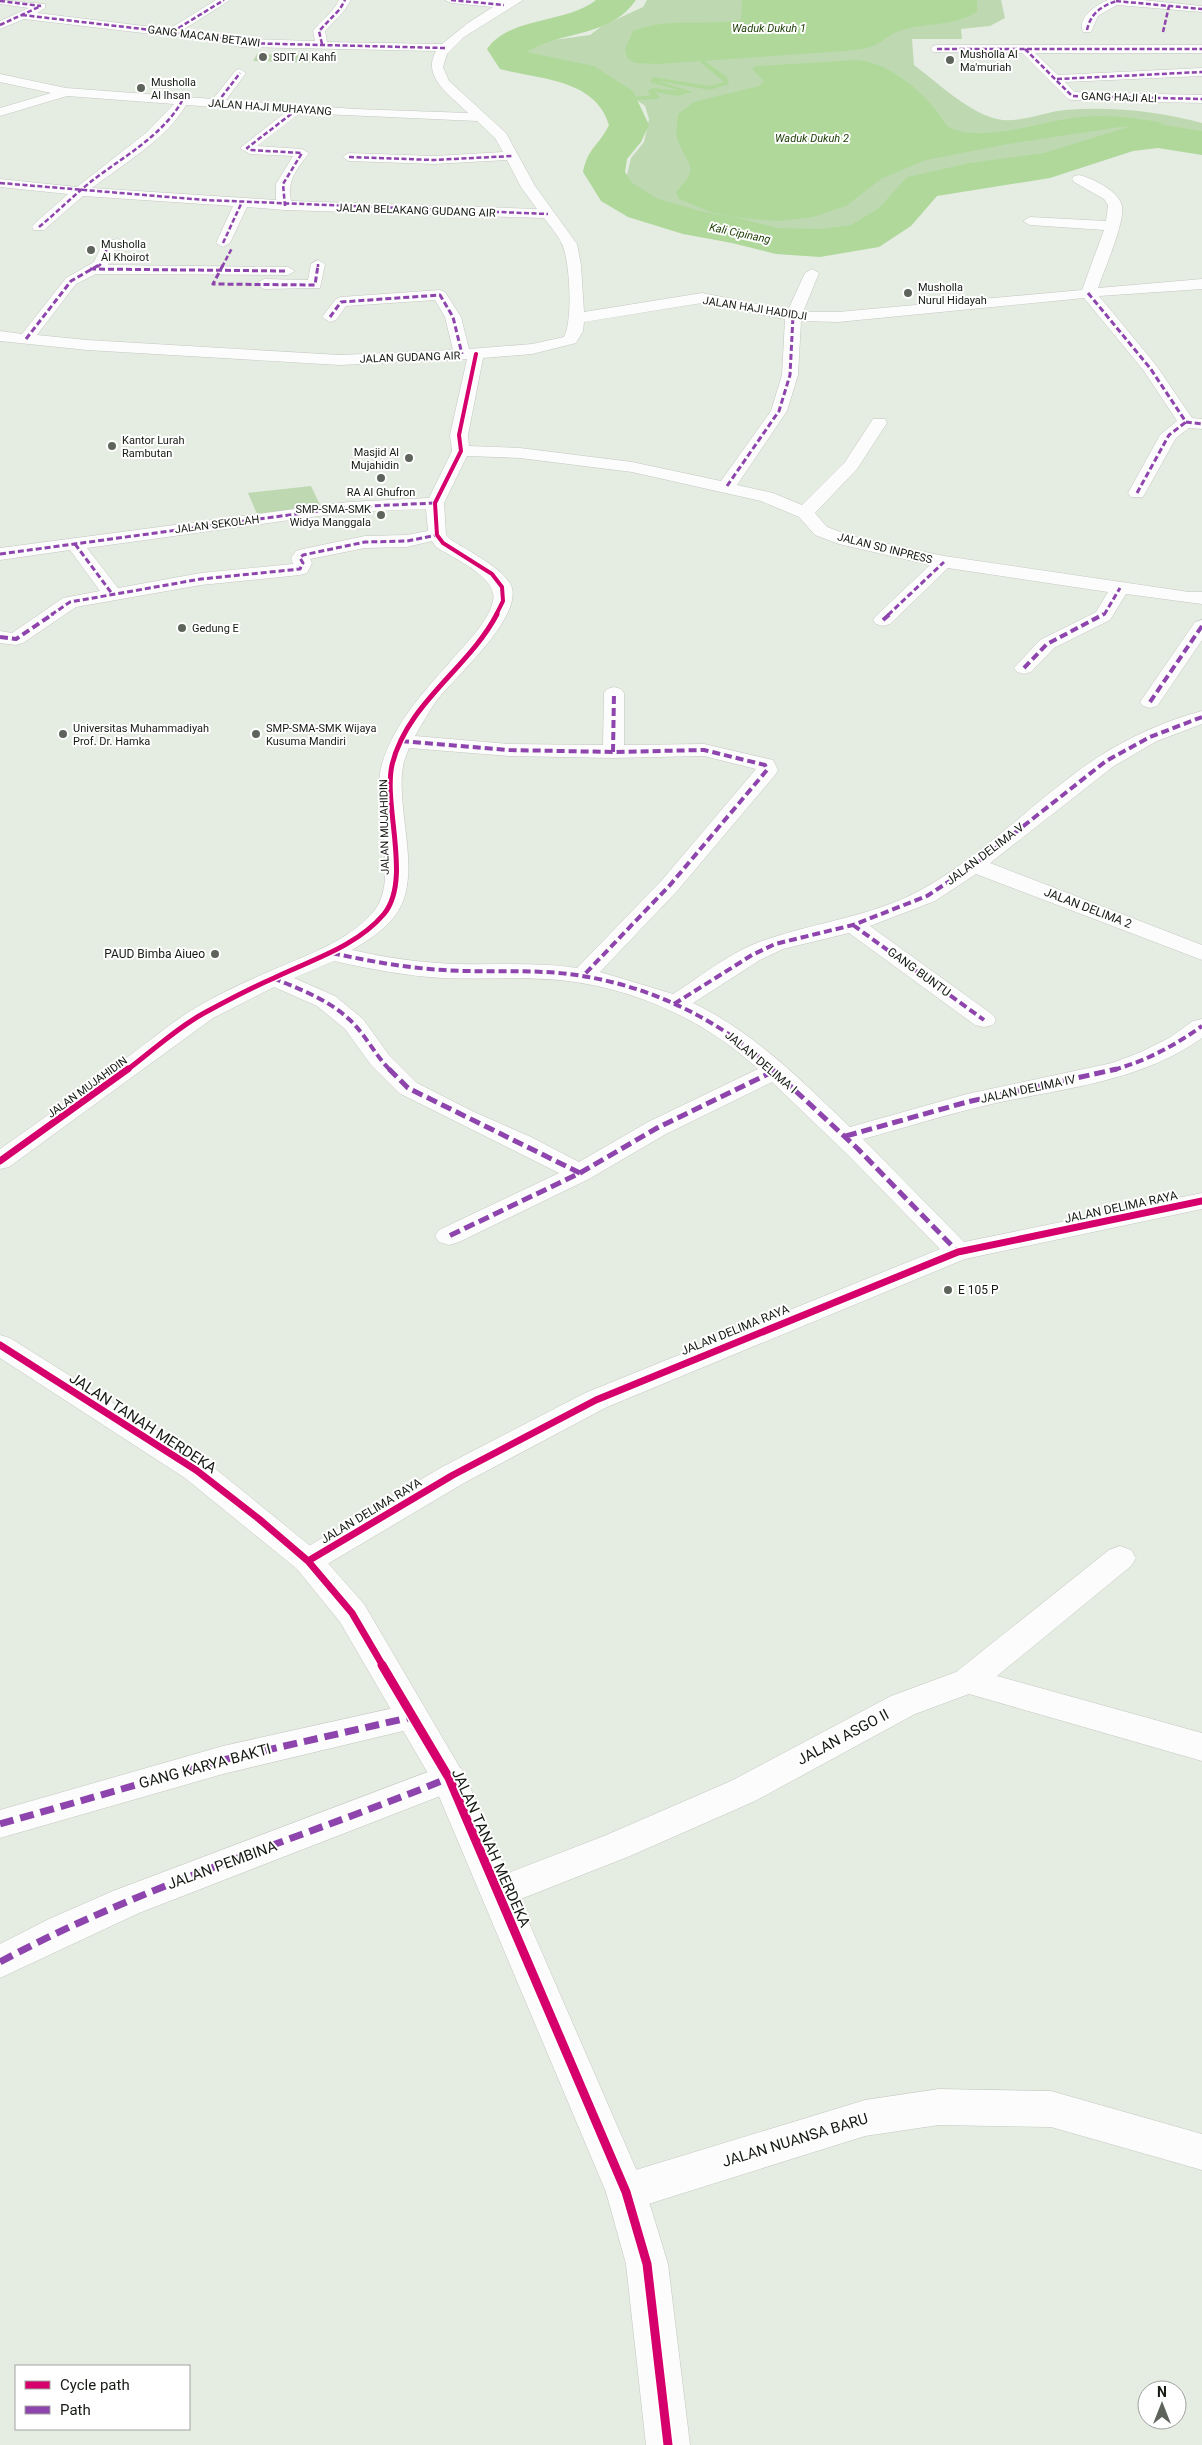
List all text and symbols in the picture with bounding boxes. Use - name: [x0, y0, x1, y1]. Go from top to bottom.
- water label: Waduk Dukuh 1: [732, 22, 806, 35]
- street label: GANG MACAN BETAWI: [147, 23, 261, 50]
- place label: Musholla Al Ma'muriah: [960, 48, 1018, 74]
- marker: SDIT Al Kahfi: [257, 51, 269, 63]
- place label: SDIT Al Kahfi: [273, 51, 336, 64]
- marker: Musholla Al Ma'muriah: [944, 54, 956, 66]
- place label: Musholla Al Ihsan: [151, 76, 196, 102]
- marker: Musholla Al Ihsan: [135, 82, 147, 94]
- street label: GANG HAJI ALI: [1081, 90, 1157, 105]
- street label: JALAN HAJI MUHAYANG: [208, 97, 332, 118]
- water label: Waduk Dukuh 2: [775, 132, 849, 145]
- street label: JALAN BELAKANG GUDANG AIR: [336, 201, 496, 220]
- water label: Kali Cipinang: [708, 221, 772, 246]
- place label: Musholla Al Khoirot: [101, 238, 149, 264]
- marker: Musholla Al Khoirot: [85, 244, 97, 256]
- place label: Musholla Nurul Hidayah: [918, 281, 987, 307]
- marker: Musholla Nurul Hidayah: [902, 287, 914, 299]
- street label: JALAN HAJI HADIDJI: [702, 294, 808, 323]
- street label: JALAN GUDANG AIR: [359, 349, 461, 366]
- place label: Kantor Lurah Rambutan: [122, 434, 185, 460]
- marker: Kantor Lurah Rambutan: [106, 440, 118, 452]
- place label: Masjid Al Mujahidin: [351, 446, 399, 472]
- marker: Masjid Al Mujahidin: [403, 452, 415, 464]
- marker: RA Al Ghufron: [375, 472, 387, 484]
- place label: RA Al Ghufron: [347, 486, 415, 499]
- place label: SMP-SMA-SMK Widya Manggala: [290, 503, 371, 529]
- marker: SMP-SMA-SMK Widya Manggala: [375, 509, 387, 521]
- street label: JALAN SEKOLAH: [174, 513, 260, 536]
- street label: JALAN SD INPRESS: [836, 530, 934, 567]
- marker: Gedung E: [176, 622, 188, 634]
- place label: Gedung E: [192, 622, 239, 635]
- place label: Universitas Muhammadiyah Prof. Dr. Hamka: [73, 722, 209, 748]
- place label: SMP-SMA-SMK Wijaya Kusuma Mandiri: [266, 722, 376, 748]
- marker: Universitas Muhammadiyah Prof. Dr. Hamka: [57, 728, 69, 740]
- marker: SMP-SMA-SMK Wijaya Kusuma Mandiri: [250, 728, 262, 740]
- street label: JALAN MUJAHIDIN: [377, 779, 392, 875]
- street label: JALAN DELIMA V: [943, 820, 1027, 888]
- street label: JALAN DELIMA 2: [1042, 885, 1134, 931]
- street label: GANG BUNTU: [885, 944, 953, 1000]
- place label: PAUD Bimba Aiueo: [104, 947, 205, 961]
- marker: PAUD Bimba Aiueo: [209, 948, 221, 960]
- street label: JALAN DELIMA I: [722, 1028, 800, 1096]
- street label: JALAN MUJAHIDIN: [45, 1054, 130, 1121]
- street label: JALAN DELIMA IV: [979, 1072, 1077, 1106]
- street label: JALAN DELIMA RAYA: [1063, 1188, 1179, 1226]
- place label: E 105 P: [958, 1283, 999, 1297]
- marker: E 105 P: [942, 1284, 954, 1296]
- street label: JALAN DELIMA RAYA: [679, 1302, 791, 1358]
- street label: JALAN TANAH MERDEKA: [66, 1369, 220, 1477]
- street label: JALAN DELIMA RAYA: [318, 1475, 424, 1547]
- street label: JALAN ASGO II: [794, 1705, 892, 1769]
- street label: GANG KARYA BAKTI: [137, 1740, 273, 1792]
- street label: JALAN TANAH MERDEKA: [448, 1766, 534, 1930]
- street label: JALAN PEMBINA: [165, 1837, 280, 1893]
- street label: JALAN NUANSA BARU: [720, 2109, 870, 2171]
- legend: [15, 2365, 190, 2430]
- text: Cycle path: [60, 2376, 130, 2394]
- north arrow: [1137, 2380, 1187, 2430]
- text: N: [1157, 2384, 1167, 2400]
- text: Path: [60, 2401, 91, 2419]

